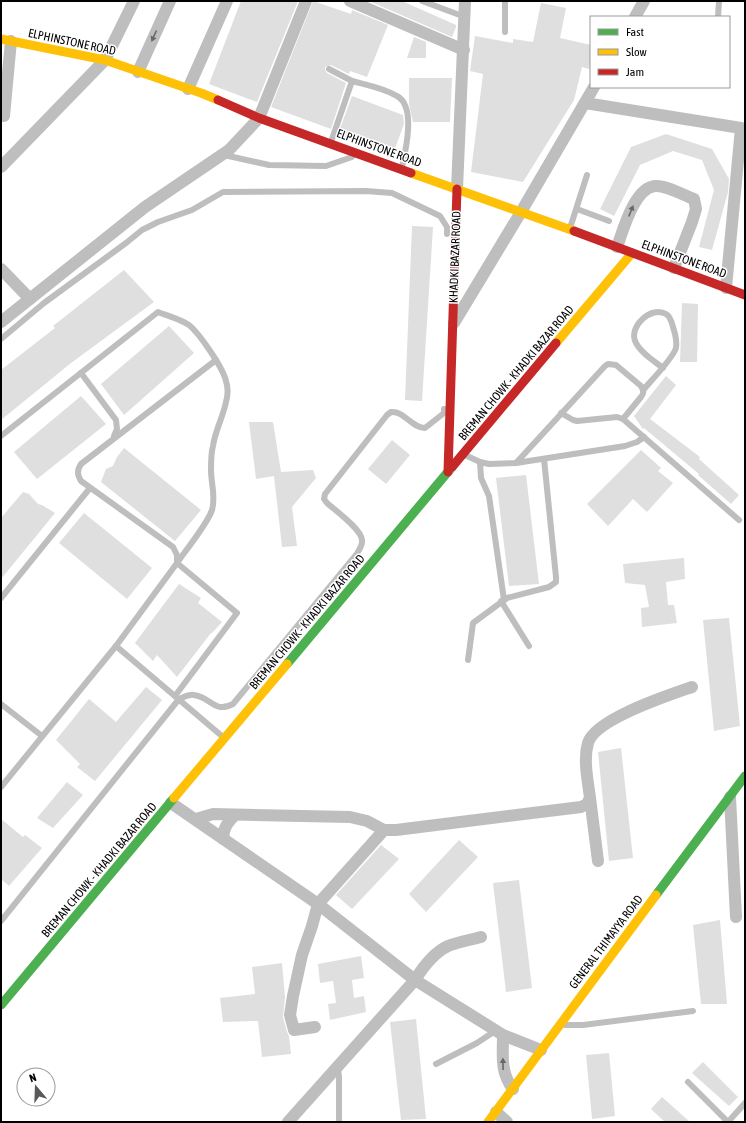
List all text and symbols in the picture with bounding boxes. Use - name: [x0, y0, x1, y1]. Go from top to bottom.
- legend: [590, 16, 730, 88]
- text: Fast: [626, 25, 644, 39]
- street label: ELPHINSTONE ROAD: [27, 26, 117, 58]
- one-way arrow: [151, 31, 157, 42]
- text: Slow: [626, 45, 647, 59]
- text: Jam: [626, 65, 644, 79]
- street label: ELPHINSTONE ROAD: [335, 126, 424, 170]
- one-way arrow: [628, 205, 634, 216]
- street label: KHADKI BAZAR ROAD: [446, 211, 464, 303]
- street label: ELPHINSTONE ROAD: [640, 237, 729, 281]
- street label: BREMAN CHOWK - KHADKI BAZAR ROAD: [455, 303, 577, 443]
- street label: BREMAN CHOWK - KHADKI BAZAR ROAD: [246, 552, 368, 692]
- street label: BREMAN CHOWK - KHADKI BAZAR ROAD: [38, 800, 160, 940]
- street label: GENERAL THIMAYYA ROAD: [566, 892, 646, 992]
- one-way arrow: [500, 1057, 506, 1070]
- north arrow: [16, 1067, 56, 1107]
- text: N: [28, 1071, 38, 1084]

